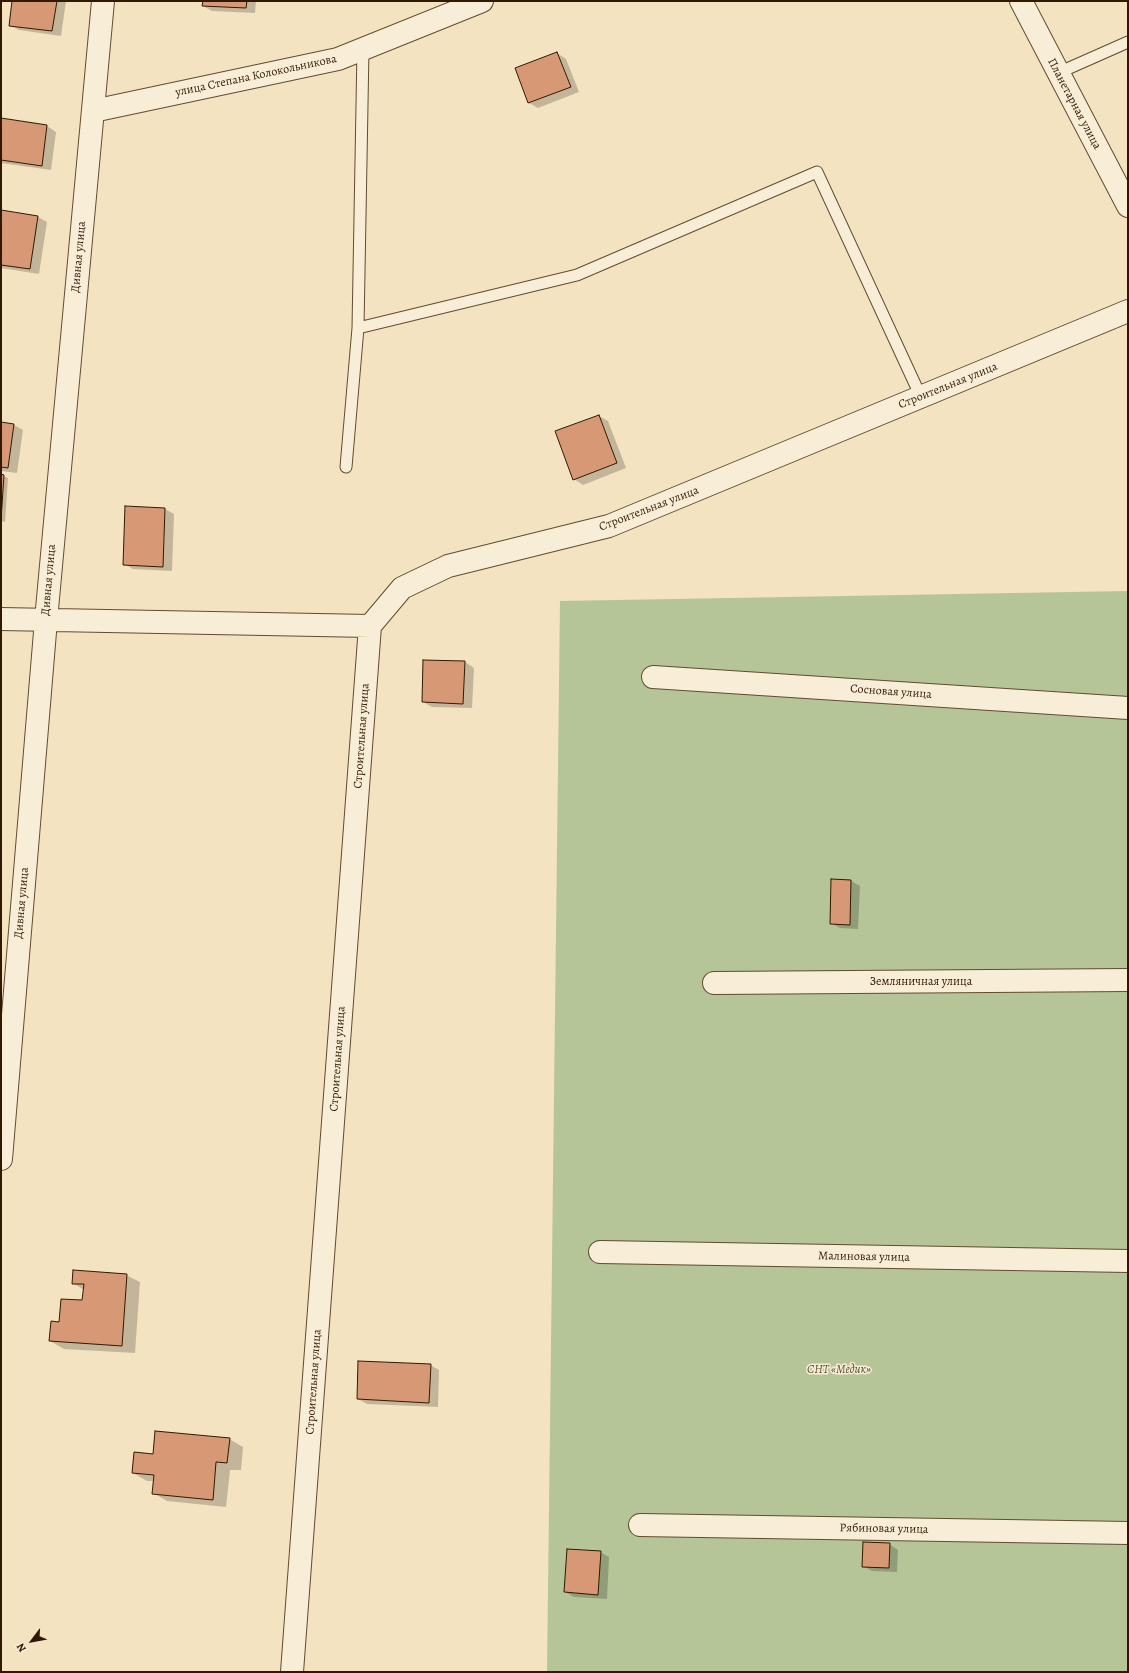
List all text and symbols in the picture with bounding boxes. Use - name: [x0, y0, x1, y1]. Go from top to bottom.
- street label: улица Степана Колокольникова: [174, 52, 338, 100]
- street label: Планетарная улица: [1044, 56, 1104, 152]
- street label: Дивная улица: [69, 221, 89, 293]
- street label: Строительная улица: [896, 360, 1000, 412]
- street label: Строительная улица: [597, 483, 701, 535]
- street label: Дивная улица: [39, 544, 59, 616]
- street label: Сосновая улица: [850, 682, 932, 702]
- street label: Строительная улица: [351, 683, 373, 789]
- street label: Дивная улица: [12, 867, 32, 939]
- street label: Земляничная улица: [870, 975, 972, 989]
- street label: Строительная улица: [327, 1006, 349, 1112]
- street label: Малиновая улица: [818, 1249, 910, 1265]
- street label: Строительная улица: [303, 1329, 325, 1435]
- park label: СНТ «Медик»: [807, 1363, 871, 1377]
- street label: Рябиновая улица: [839, 1521, 929, 1537]
- north arrow: [12, 1621, 52, 1661]
- text: N: [13, 1640, 30, 1655]

